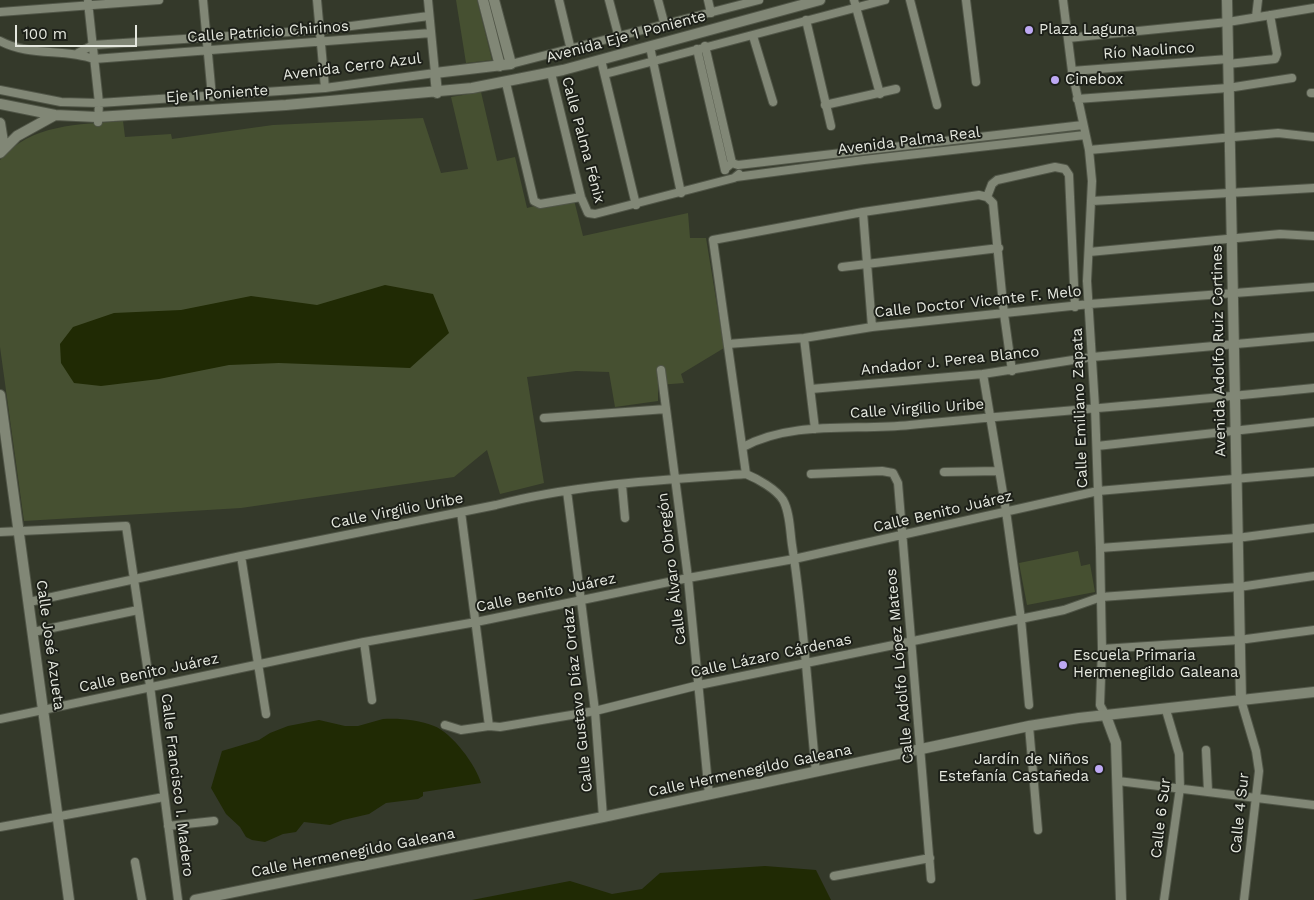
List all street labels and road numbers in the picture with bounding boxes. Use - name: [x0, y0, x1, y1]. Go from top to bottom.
- street label: Avenida Eje 1 Poniente: [544, 7, 708, 67]
- street label: Calle Patricio Chirinos: [187, 17, 349, 47]
- street label: Río Naolinco: [1103, 39, 1195, 63]
- street label: Avenida Cerro Azul: [282, 50, 422, 84]
- street label: Calle Palma Fénix: [557, 75, 609, 205]
- street label: Eje 1 Poniente: [165, 81, 269, 107]
- street label: Avenida Palma Real: [837, 123, 981, 159]
- street label: Avenida Adolfo Ruiz Cortines: [1208, 245, 1230, 457]
- street label: Calle Doctor Vicente F. Melo: [874, 282, 1082, 322]
- street label: Calle Emiliano Zapata: [1068, 328, 1092, 488]
- street label: Andador J. Perea Blanco: [860, 343, 1040, 379]
- street label: Calle Virgilio Uribe: [849, 395, 985, 423]
- street label: Calle Benito Juárez: [872, 487, 1014, 537]
- street label: Calle Virgilio Uribe: [329, 489, 465, 533]
- street label: Calle Álvaro Obregón: [654, 492, 690, 646]
- street label: Calle Adolfo López Mateos: [882, 568, 918, 764]
- street label: Calle Benito Juárez: [474, 569, 618, 617]
- street label: Calle José Azueta: [32, 579, 68, 711]
- street label: Calle Gustavo Díaz Ordaz: [559, 607, 597, 793]
- street label: Calle Lázaro Cárdenas: [689, 630, 853, 682]
- street label: Calle Benito Juárez: [77, 649, 221, 697]
- street label: Calle Francisco I. Madero: [157, 692, 197, 878]
- street label: Calle Hermenegildo Galeana: [647, 741, 853, 801]
- street label: Calle 4 Sur: [1227, 772, 1253, 854]
- street label: Calle 6 Sur: [1147, 777, 1175, 859]
- street label: Calle Hermenegildo Galeana: [250, 824, 456, 882]

